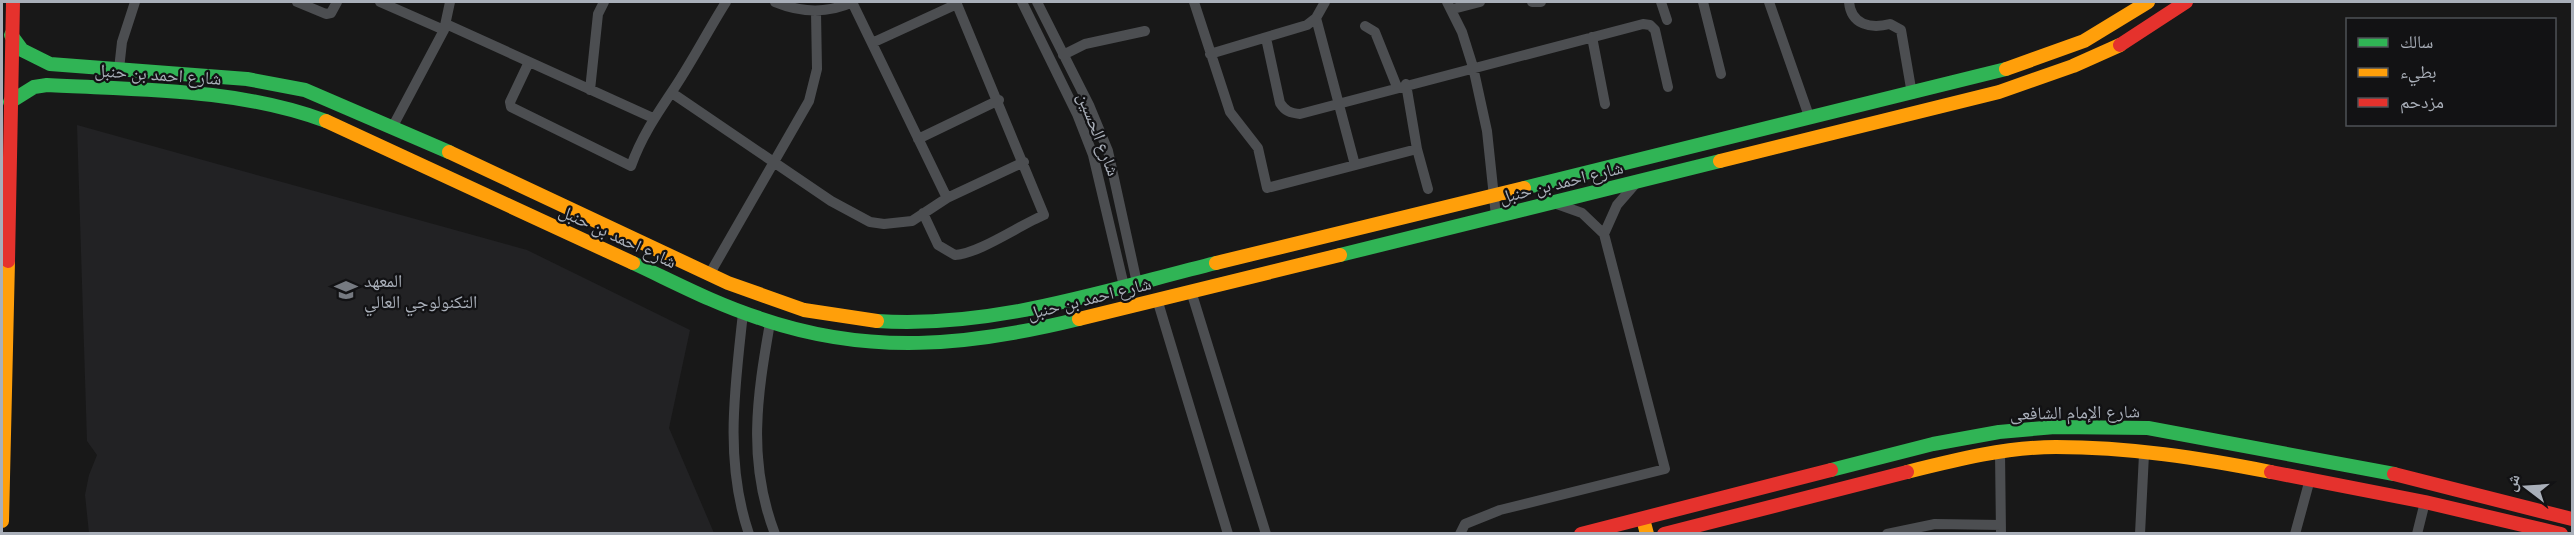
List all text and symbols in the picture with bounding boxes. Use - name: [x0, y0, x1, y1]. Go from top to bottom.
- legend: [2346, 18, 2556, 126]
- text: سالك: [2400, 31, 2433, 52]
- street label: شارع احمد بن حنبل: [94, 59, 222, 90]
- text: بطيء: [2400, 61, 2437, 87]
- street label: شارع الحسين: [1073, 89, 1125, 179]
- text: مزدحم: [2400, 91, 2444, 114]
- street label: شارع احمد بن حنبل: [1497, 156, 1625, 209]
- street label: شارع احمد بن حنبل: [556, 200, 680, 273]
- place label: المعهد التكنولوجي العالي: [364, 270, 477, 316]
- street label: شارع احمد بن حنبل: [1025, 272, 1153, 325]
- school or university icon: المعهد التكنولوجي العالي: [333, 277, 359, 303]
- street label: شارع الإمام الشافعى: [2010, 400, 2140, 426]
- north arrow: [2496, 457, 2556, 517]
- text: ش: [2501, 472, 2524, 494]

